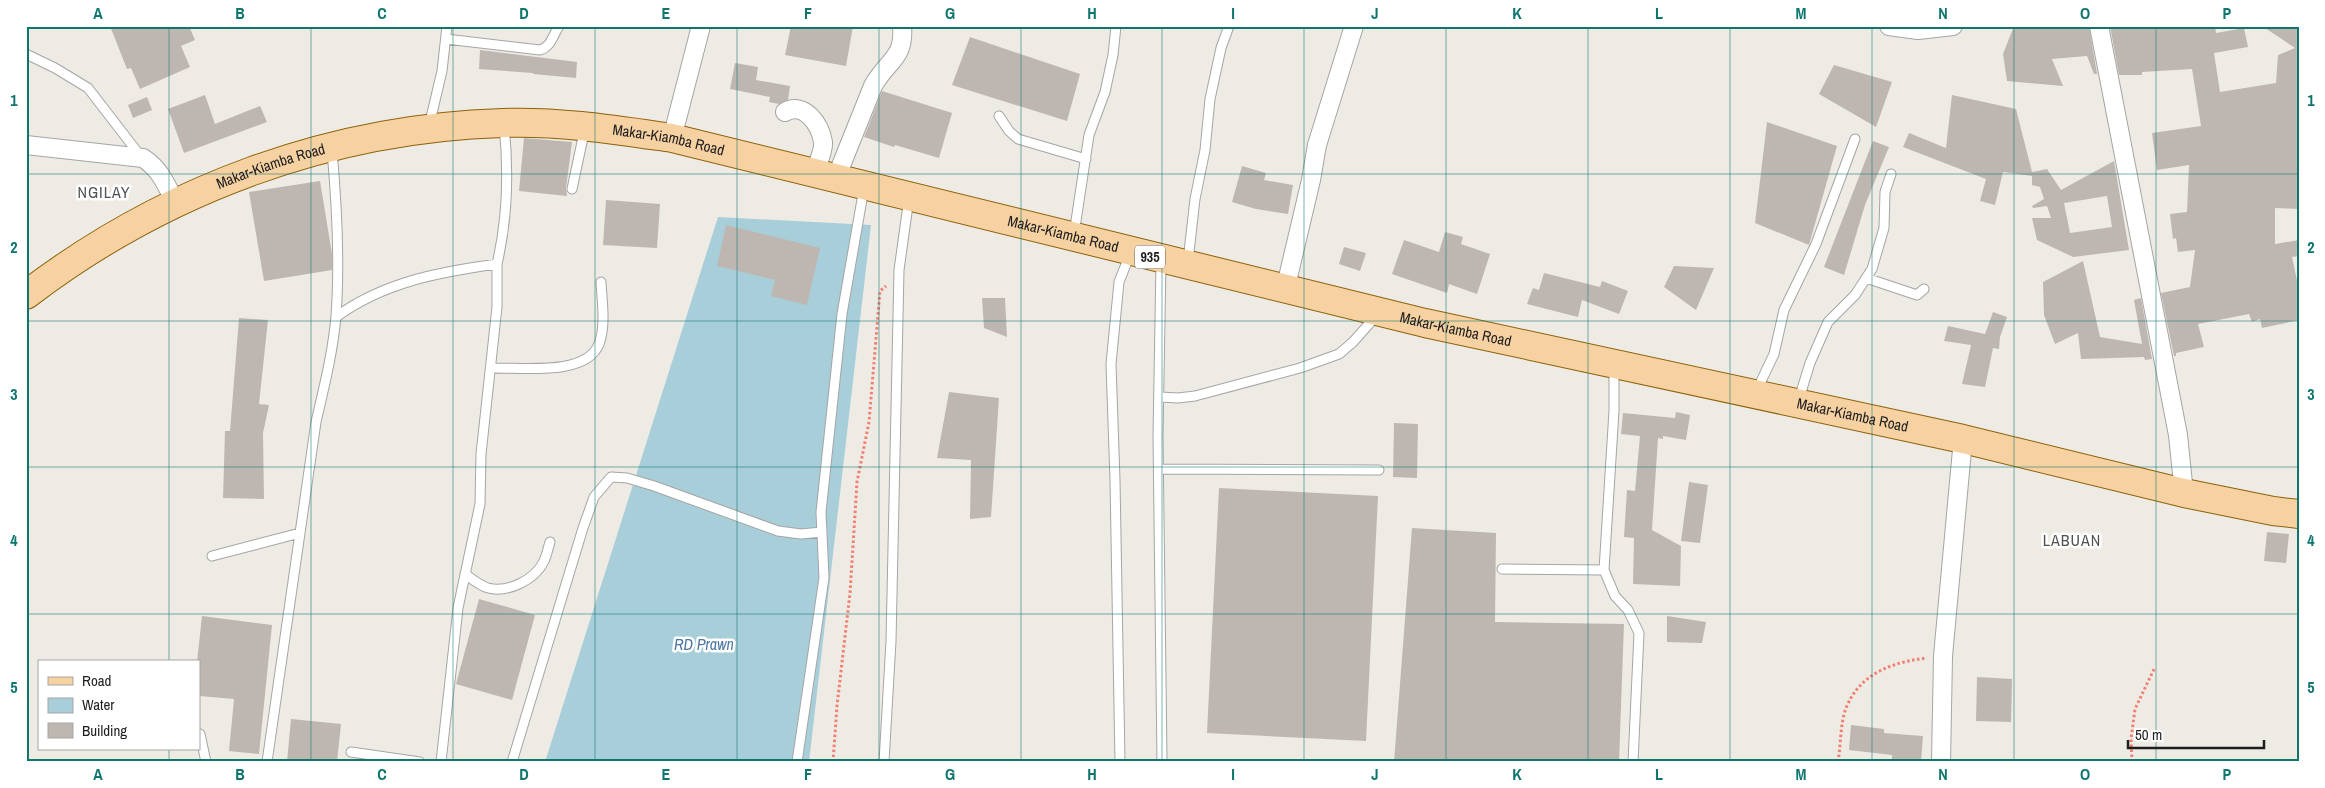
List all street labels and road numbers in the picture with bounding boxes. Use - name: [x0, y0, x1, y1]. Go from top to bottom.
- street label: Makar-Kiamba Road: [611, 119, 727, 160]
- street label: Makar-Kiamba Road: [213, 138, 327, 194]
- street label: Makar-Kiamba Road: [1006, 210, 1121, 257]
- road number: 935: [1135, 246, 1165, 268]
- street label: Makar-Kiamba Road: [1398, 306, 1513, 351]
- street label: Makar-Kiamba Road: [1795, 392, 1910, 437]

